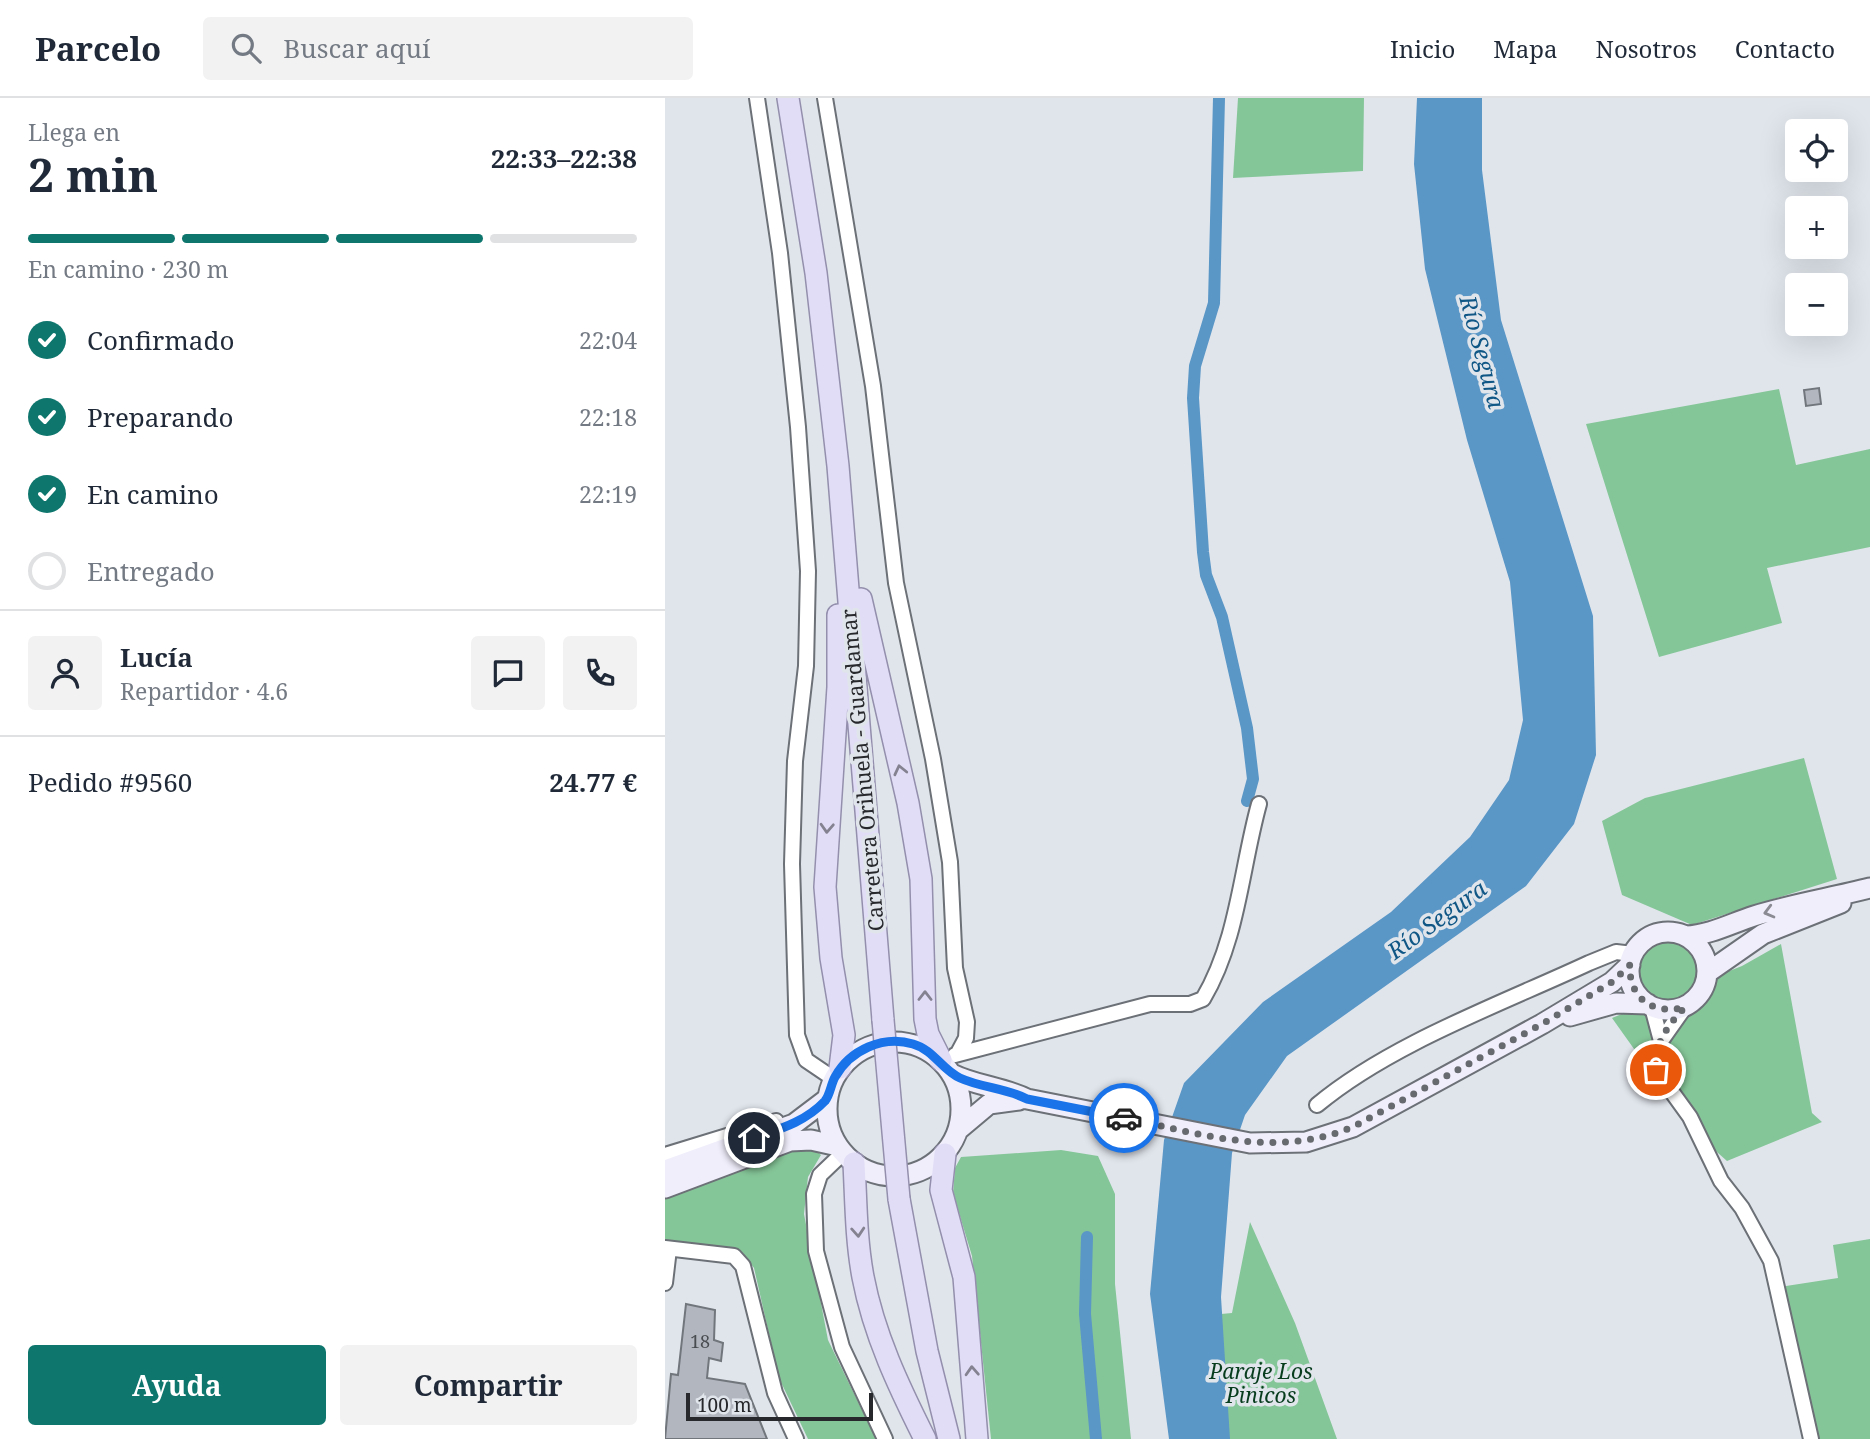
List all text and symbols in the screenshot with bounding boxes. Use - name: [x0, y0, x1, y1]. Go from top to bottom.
- search box: [203, 17, 693, 80]
- text: Parcelo: [35, 26, 161, 71]
- icon: search: [227, 29, 265, 67]
- text: Buscar aquí: [283, 30, 430, 66]
- text: Inicio: [1390, 32, 1455, 65]
- text: Mapa: [1493, 32, 1558, 65]
- text: Nosotros: [1596, 32, 1697, 65]
- text: Contacto: [1735, 32, 1835, 65]
- text: Llega en: [28, 116, 120, 148]
- map controls: [1785, 119, 1848, 336]
- button: locate: [1785, 119, 1848, 182]
- text: 22:33–22:38: [491, 140, 637, 176]
- text: 2 min: [28, 143, 158, 205]
- button: +: [1785, 196, 1848, 259]
- text: En camino · 230 m: [28, 253, 229, 285]
- button: −: [1785, 273, 1848, 336]
- water label: Río Segura: [1452, 291, 1514, 412]
- icon: check: [28, 321, 66, 359]
- text: Confirmado: [87, 322, 234, 358]
- text: 22:04: [579, 324, 637, 356]
- icon: check: [28, 398, 66, 436]
- text: Preparando: [87, 399, 234, 435]
- text: 22:18: [579, 401, 637, 433]
- icon: check: [28, 475, 66, 513]
- text: En camino: [87, 476, 219, 512]
- text: 22:19: [579, 478, 637, 510]
- text: Entregado: [87, 553, 215, 589]
- street label: Carretera Orihuela - Guardamar: [834, 608, 890, 932]
- button: person: [28, 636, 102, 710]
- button: chat: [471, 636, 545, 710]
- button: phone: [563, 636, 637, 710]
- text: Lucía: [120, 639, 193, 675]
- text: Repartidor · 4.6: [120, 675, 288, 707]
- text: Pedido #9560: [28, 764, 192, 800]
- text: 24.77 €: [549, 764, 637, 800]
- one-way arrow: [894, 764, 908, 776]
- one-way arrow: [820, 822, 835, 833]
- water label: Río Segura: [1379, 872, 1493, 967]
- one-way arrow: [1763, 903, 1775, 918]
- one-way arrow: [917, 990, 933, 1000]
- pin: [1626, 1040, 1686, 1100]
- icon: bag: [1637, 1051, 1675, 1089]
- courier: [1089, 1083, 1159, 1153]
- icon: car: [1105, 1099, 1143, 1137]
- pin: [724, 1108, 784, 1168]
- icon: home: [735, 1119, 773, 1157]
- one-way arrow: [850, 1226, 865, 1237]
- house number: 18: [690, 1329, 710, 1353]
- button: Ayuda: [28, 1345, 326, 1425]
- button: Compartir: [340, 1345, 637, 1425]
- park label: Paraje Los Pinicos: [1208, 1357, 1313, 1409]
- one-way arrow: [964, 1365, 979, 1376]
- scale bar: [686, 1390, 873, 1422]
- text: 100 m: [697, 1392, 752, 1418]

